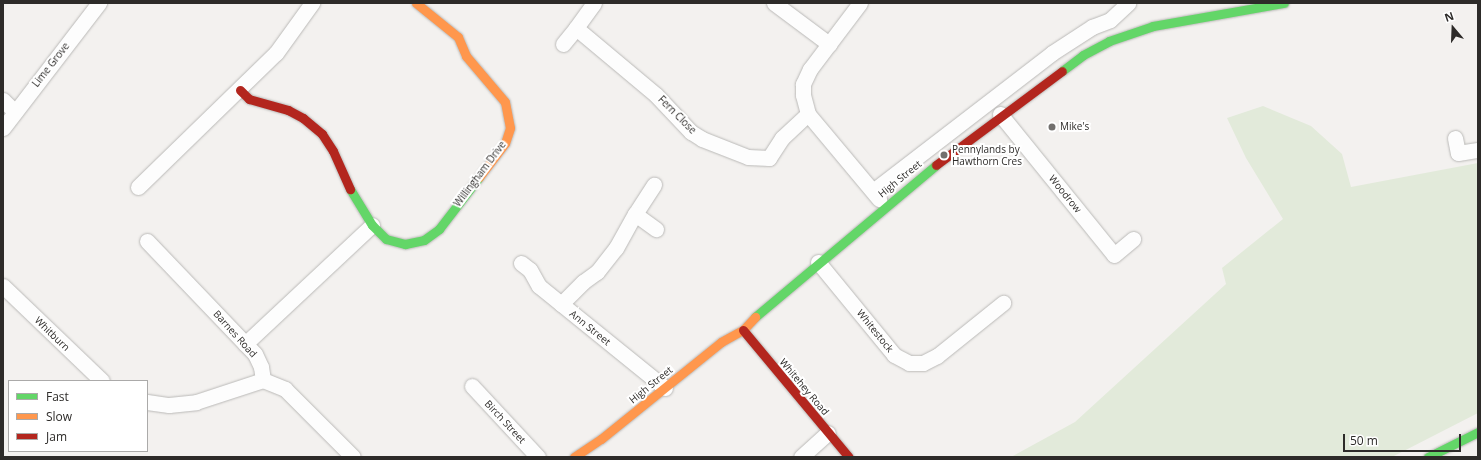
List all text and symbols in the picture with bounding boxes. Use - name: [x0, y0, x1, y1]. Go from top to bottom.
- north arrow: [1433, 8, 1473, 48]
- text: N: [1442, 8, 1456, 25]
- street label: Lime Grove: [30, 40, 72, 90]
- street label: Fern Close: [655, 93, 699, 137]
- place label: Mike's: [1060, 121, 1089, 133]
- marker: Mike's: [1047, 122, 1057, 132]
- street label: Willingham Drive: [451, 139, 509, 209]
- place label: Pennylands by Hawthorn Cres: [952, 143, 1022, 166]
- marker: Pennylands by Hawthorn Cres: [939, 150, 949, 160]
- street label: High Street: [876, 158, 924, 200]
- street label: Woodrow: [1046, 173, 1084, 215]
- street label: Whitestock: [854, 307, 896, 355]
- street label: Barnes Road: [211, 308, 259, 360]
- street label: Ann Street: [567, 308, 613, 348]
- street label: Whitburn: [32, 314, 72, 354]
- street label: Whitehey Road: [777, 356, 831, 418]
- street label: High Street: [627, 364, 675, 406]
- legend: [8, 380, 148, 452]
- text: Fast: [46, 388, 69, 405]
- street label: Birch Street: [482, 398, 528, 446]
- text: Slow: [46, 408, 72, 425]
- scale bar: [1345, 426, 1463, 452]
- text: Jam: [46, 428, 67, 445]
- text: 50 m: [1350, 432, 1378, 449]

